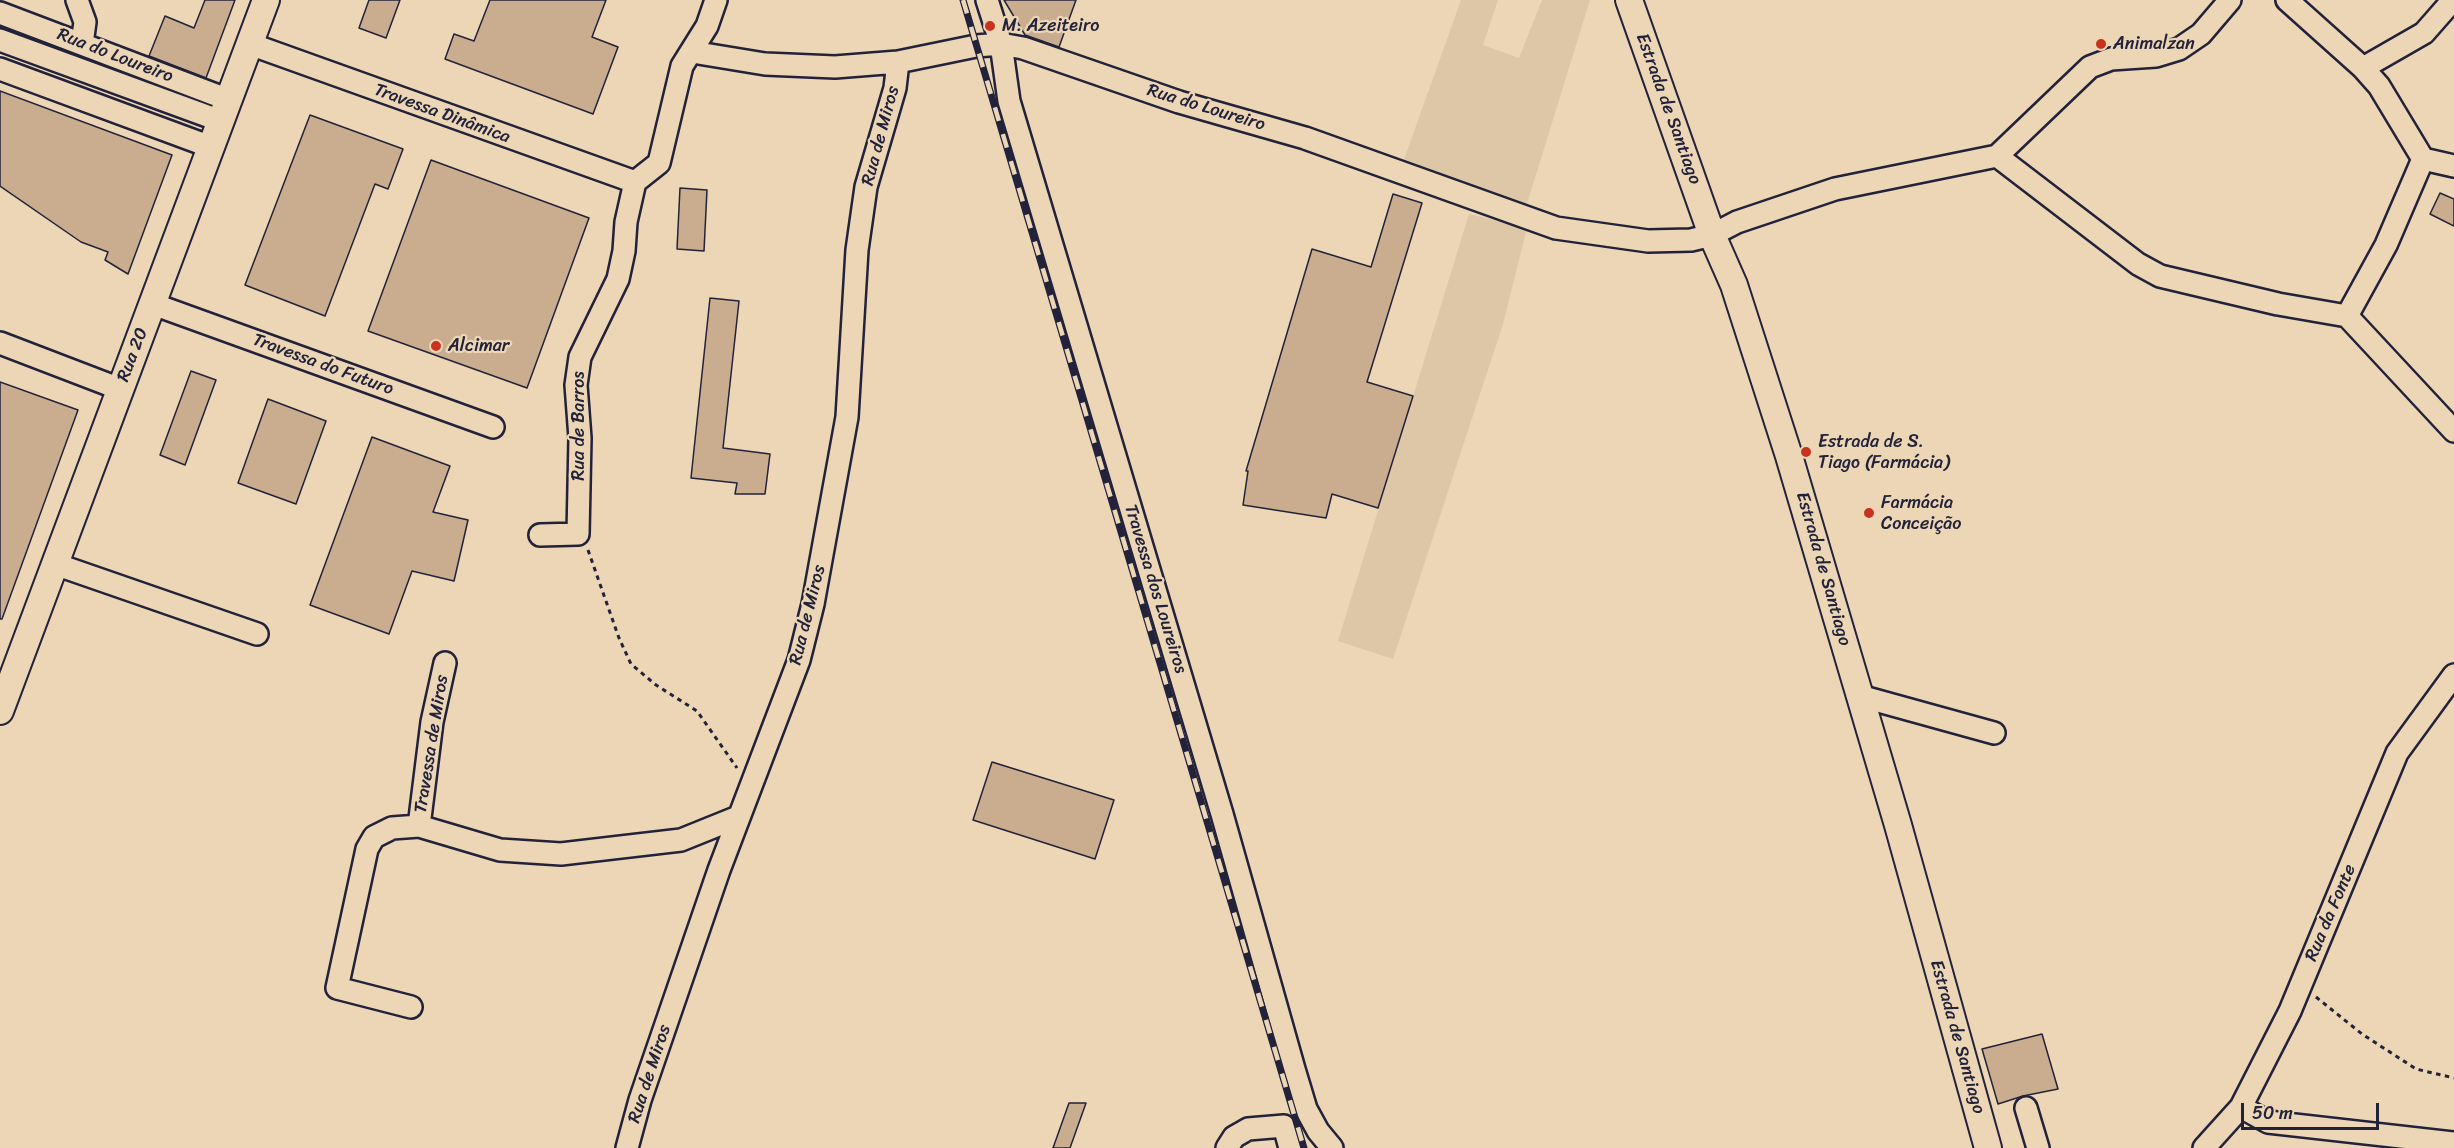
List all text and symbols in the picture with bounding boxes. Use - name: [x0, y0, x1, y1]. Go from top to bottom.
- place label: M. Azeiteiro: [1002, 15, 1099, 37]
- marker: M. Azeiteiro: [983, 19, 997, 33]
- street label: Rua do Loureiro: [54, 24, 176, 88]
- street label: Estrada de Santiago: [1631, 30, 1705, 188]
- place label: Animalzan: [2113, 33, 2195, 55]
- marker: Animalzan: [2094, 37, 2108, 51]
- street label: Travessa Dinâmica: [371, 79, 513, 149]
- street label: Rua do Loureiro: [1144, 80, 1268, 136]
- street label: Rua de Miros: [857, 84, 905, 188]
- street label: Rua 20: [113, 325, 153, 385]
- street label: Travessa do Futuro: [250, 329, 396, 401]
- place label: Alcimar: [448, 335, 509, 357]
- marker: Alcimar: [429, 339, 443, 353]
- street label: Rua de Barros: [568, 371, 590, 481]
- place label: Estrada de S. Tiago (Farmácia): [1818, 431, 1950, 474]
- marker: Estrada de S. Tiago (Farmácia): [1799, 445, 1813, 459]
- street label: Estrada de Santiago: [1791, 489, 1855, 649]
- place label: Farmácia Conceição: [1881, 492, 1961, 534]
- street label: Travessa dos Loureiros: [1119, 502, 1191, 676]
- marker: Farmácia Conceição: [1862, 506, 1876, 520]
- street label: Rua de Miros: [785, 563, 831, 667]
- street label: Travessa de Miros: [410, 673, 454, 815]
- street label: Rua da Fonte: [2301, 861, 2361, 965]
- street label: Estrada de Santiago: [1925, 957, 1989, 1117]
- street label: Rua de Miros: [624, 1022, 676, 1126]
- scale bar: [2244, 1091, 2382, 1129]
- text: 50 m: [2252, 1097, 2293, 1129]

